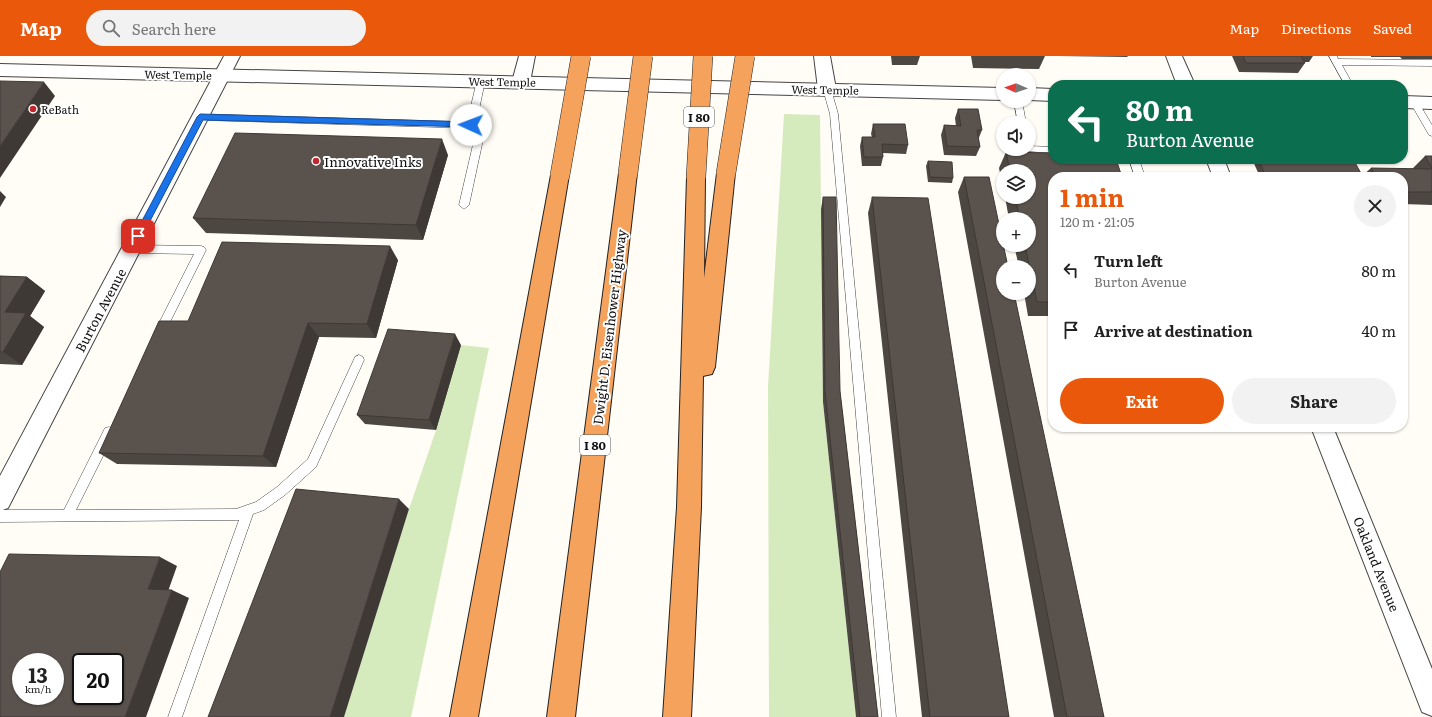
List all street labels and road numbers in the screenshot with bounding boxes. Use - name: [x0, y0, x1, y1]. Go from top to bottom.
- street label: West Temple: [144, 65, 212, 83]
- street label: West Temple: [468, 72, 536, 90]
- street label: West Temple: [791, 80, 859, 98]
- road number: I 80: [684, 107, 714, 127]
- street label: Dwight D. Eisenhower Highway: [588, 228, 630, 426]
- street label: Burton Avenue: [70, 264, 130, 355]
- road number: I 80: [580, 435, 610, 455]
- street label: Oakland Avenue: [1349, 514, 1405, 615]

